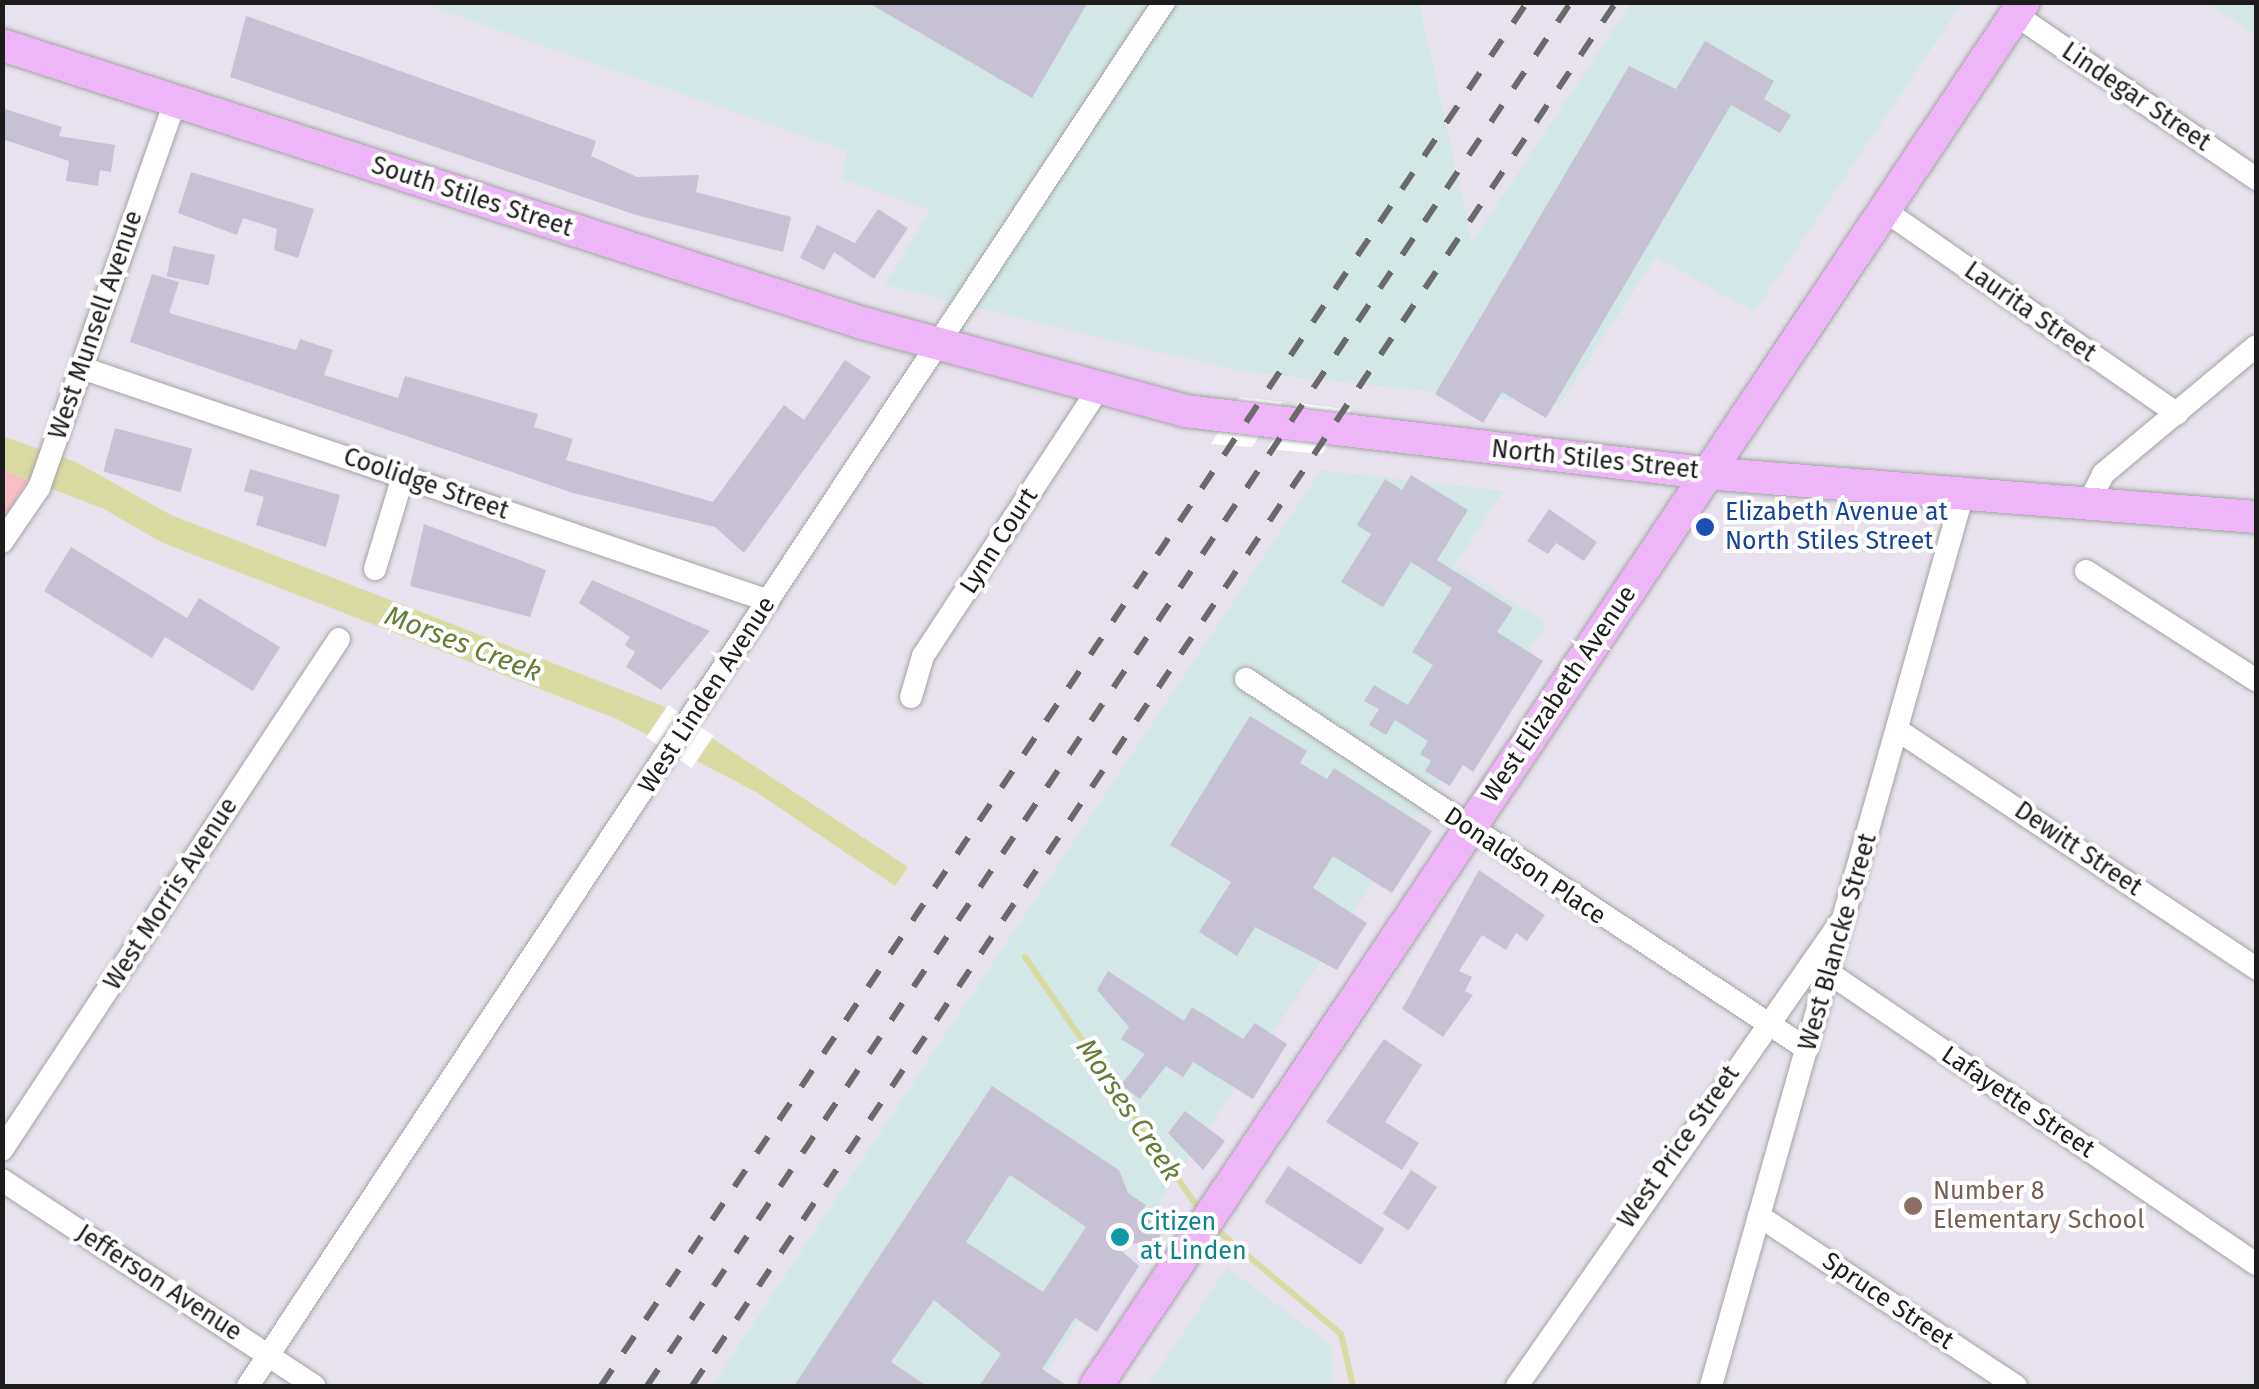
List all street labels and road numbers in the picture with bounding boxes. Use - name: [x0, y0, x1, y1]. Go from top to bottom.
- street label: Lindegar Street: [2056, 36, 2216, 158]
- street label: South Stiles Street: [368, 150, 576, 244]
- street label: West Munsell Avenue: [43, 207, 149, 443]
- street label: Laurita Street: [1958, 256, 2102, 368]
- street label: North Stiles Street: [1490, 434, 1700, 486]
- street label: Coolidge Street: [339, 442, 513, 526]
- street label: Lynn Court: [954, 482, 1044, 600]
- street label: West Elizabeth Avenue: [1475, 580, 1643, 808]
- street label: West Linden Avenue: [632, 591, 782, 799]
- street label: West Morris Avenue: [98, 792, 244, 996]
- street label: Dewitt Street: [2009, 795, 2147, 903]
- street label: Donaldson Place: [1438, 801, 1612, 931]
- street label: West Blancke Street: [1793, 830, 1883, 1054]
- street label: Lafayette Street: [1936, 1040, 2100, 1164]
- street label: West Price Street: [1612, 1060, 1746, 1234]
- street label: Jefferson Avenue: [71, 1218, 247, 1348]
- street label: Spruce Street: [1817, 1246, 1959, 1356]

